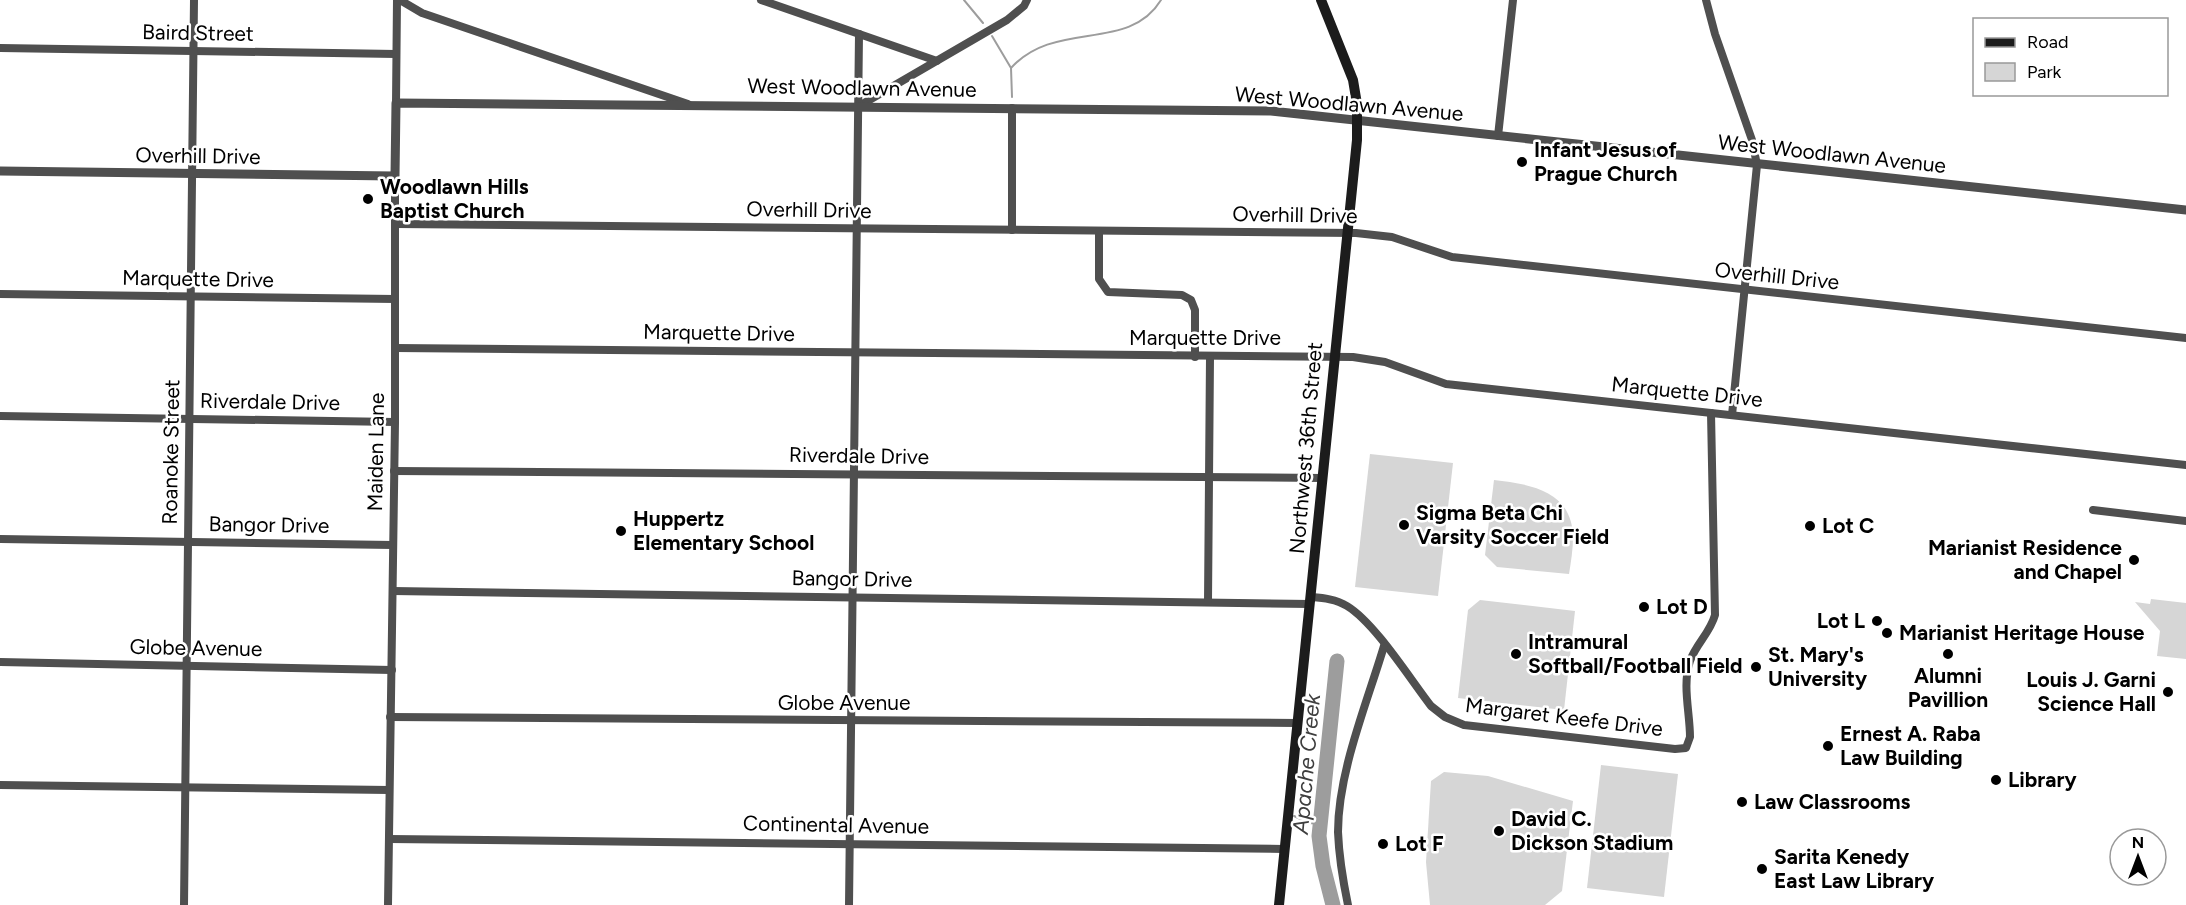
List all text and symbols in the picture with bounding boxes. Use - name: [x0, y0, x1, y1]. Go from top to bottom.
- legend: [1973, 18, 2168, 96]
- street label: Baird Street: [142, 19, 254, 46]
- text: Road: [2027, 31, 2068, 53]
- text: Park: [2027, 61, 2062, 83]
- street label: West Woodlawn Avenue: [747, 73, 977, 102]
- street label: West Woodlawn Avenue: [1234, 81, 1464, 126]
- street label: West Woodlawn Avenue: [1717, 129, 1947, 178]
- place label: Infant Jesus of Prague Church: [1534, 137, 1677, 186]
- street label: Overhill Drive: [135, 142, 261, 169]
- marker: Infant Jesus of Prague Church: [1515, 155, 1529, 169]
- place label: Woodlawn Hills Baptist Church: [380, 174, 529, 223]
- marker: Woodlawn Hills Baptist Church: [361, 192, 375, 206]
- street label: Overhill Drive: [746, 196, 872, 223]
- street label: Overhill Drive: [1232, 201, 1358, 228]
- street label: Overhill Drive: [1714, 257, 1841, 294]
- street label: Marquette Drive: [122, 265, 274, 292]
- street label: Marquette Drive: [643, 319, 795, 346]
- street label: Marquette Drive: [1129, 325, 1281, 350]
- street label: Northwest 36th Street: [1284, 341, 1327, 555]
- street label: Marquette Drive: [1610, 371, 1764, 412]
- street label: Roanoke Street: [157, 379, 184, 525]
- street label: Riverdale Drive: [200, 388, 340, 415]
- street label: Maiden Lane: [362, 392, 389, 512]
- street label: Riverdale Drive: [789, 442, 929, 469]
- place label: Sigma Beta Chi Varsity Soccer Field: [1416, 500, 1609, 549]
- place label: Huppertz Elementary School: [633, 506, 814, 555]
- street label: Bangor Drive: [208, 511, 330, 538]
- place label: Lot C: [1822, 513, 1874, 538]
- marker: Sigma Beta Chi Varsity Soccer Field: [1397, 518, 1411, 532]
- marker: Lot C: [1803, 519, 1817, 533]
- marker: Huppertz Elementary School: [614, 524, 628, 538]
- place label: Marianist Residence and Chapel: [1928, 535, 2122, 584]
- marker: Marianist Residence and Chapel: [2127, 553, 2141, 567]
- street label: Bangor Drive: [791, 565, 913, 592]
- place label: Lot D: [1656, 594, 1708, 619]
- marker: Lot D: [1637, 600, 1651, 614]
- place label: Lot L: [1817, 608, 1865, 633]
- marker: Lot L: [1870, 614, 1884, 628]
- place label: Marianist Heritage House: [1899, 620, 2145, 645]
- marker: Marianist Heritage House: [1880, 626, 1894, 640]
- place label: Intramural Softball/Football Field: [1528, 629, 1743, 678]
- street label: Globe Avenue: [129, 634, 263, 661]
- place label: St. Mary's University: [1768, 642, 1868, 691]
- marker: Intramural Softball/Football Field: [1509, 647, 1523, 661]
- marker: Alumni Pavillion: [1941, 647, 1955, 661]
- marker: St. Mary's University: [1749, 660, 1763, 674]
- place label: Alumni Pavillion: [1908, 663, 1988, 712]
- place label: Louis J. Garni Science Hall: [2026, 667, 2156, 716]
- marker: Louis J. Garni Science Hall: [2161, 685, 2175, 699]
- street label: Globe Avenue: [778, 690, 910, 715]
- water label: Apache Creek: [1287, 691, 1326, 836]
- street label: Margaret Keefe Drive: [1464, 692, 1664, 741]
- place label: Ernest A. Raba Law Building: [1840, 721, 1981, 770]
- marker: Ernest A. Raba Law Building: [1821, 739, 1835, 753]
- place label: Library: [2008, 767, 2077, 792]
- marker: Library: [1989, 773, 2003, 787]
- place label: Law Classrooms: [1754, 789, 1911, 814]
- marker: Law Classrooms: [1735, 795, 1749, 809]
- place label: David C. Dickson Stadium: [1511, 806, 1673, 855]
- street label: Continental Avenue: [743, 810, 929, 839]
- marker: David C. Dickson Stadium: [1492, 824, 1506, 838]
- north arrow: [2108, 827, 2168, 887]
- place label: Lot F: [1395, 831, 1444, 856]
- text: N: [2132, 833, 2144, 852]
- marker: Lot F: [1376, 837, 1390, 851]
- place label: Sarita Kenedy East Law Library: [1774, 844, 1935, 893]
- marker: Sarita Kenedy East Law Library: [1755, 862, 1769, 876]

